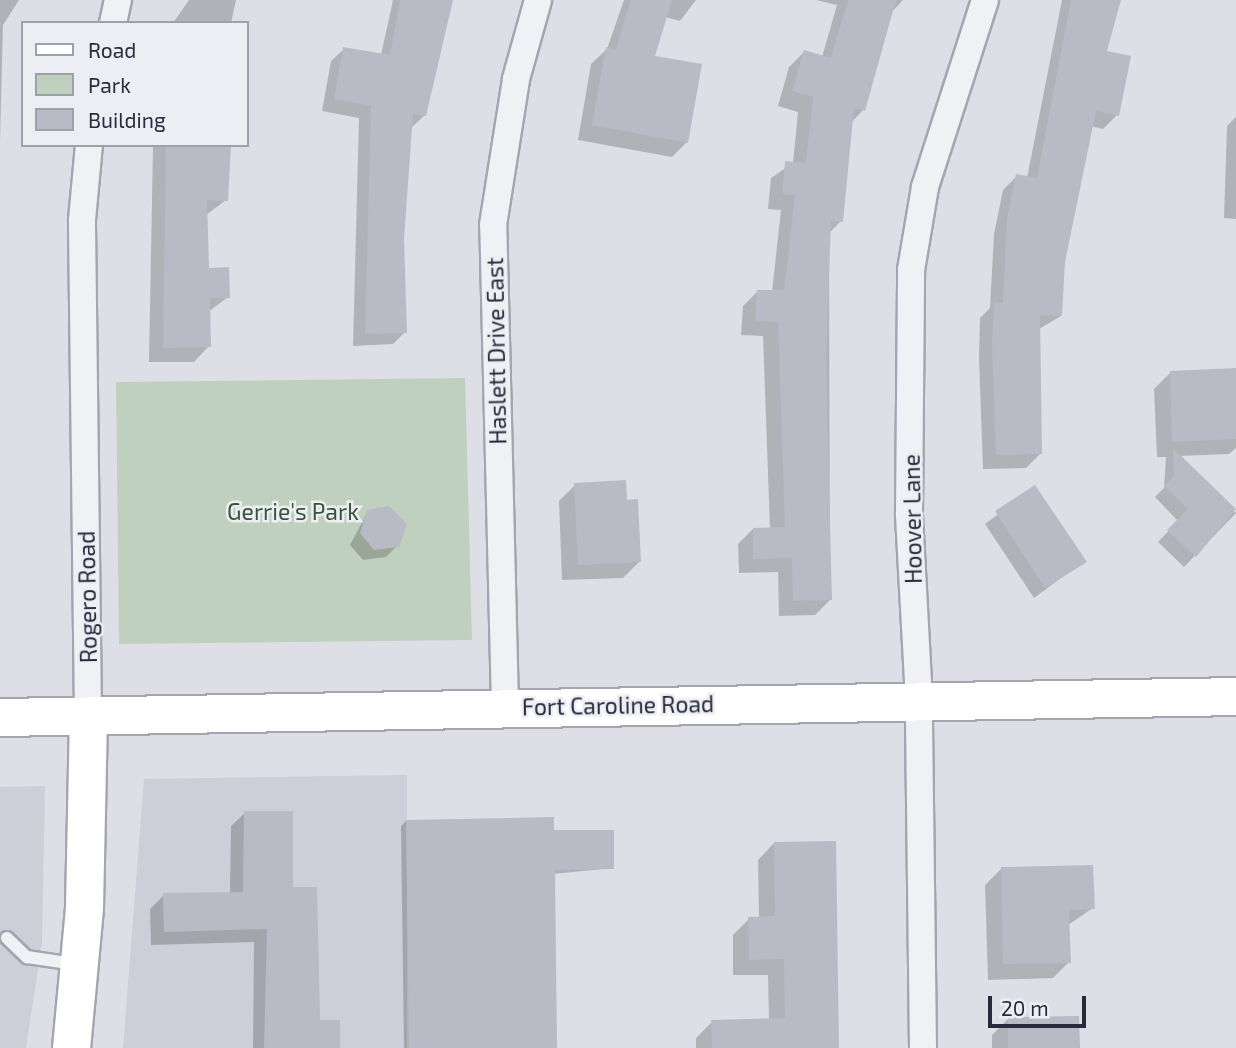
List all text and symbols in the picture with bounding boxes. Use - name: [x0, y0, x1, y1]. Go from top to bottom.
- legend: [21, 21, 248, 147]
- text: Road: [88, 37, 136, 62]
- text: Park: [88, 72, 131, 97]
- text: Building: [88, 107, 166, 132]
- street label: Haslett Drive East: [481, 257, 511, 445]
- street label: Hoover Lane: [897, 454, 927, 584]
- park label: Gerrie's Park: [227, 497, 359, 525]
- street label: Rogero Road: [72, 531, 102, 663]
- street label: Fort Caroline Road: [522, 690, 714, 720]
- scale bar: [991, 982, 1089, 1026]
- text: 20 m: [1001, 995, 1049, 1020]

